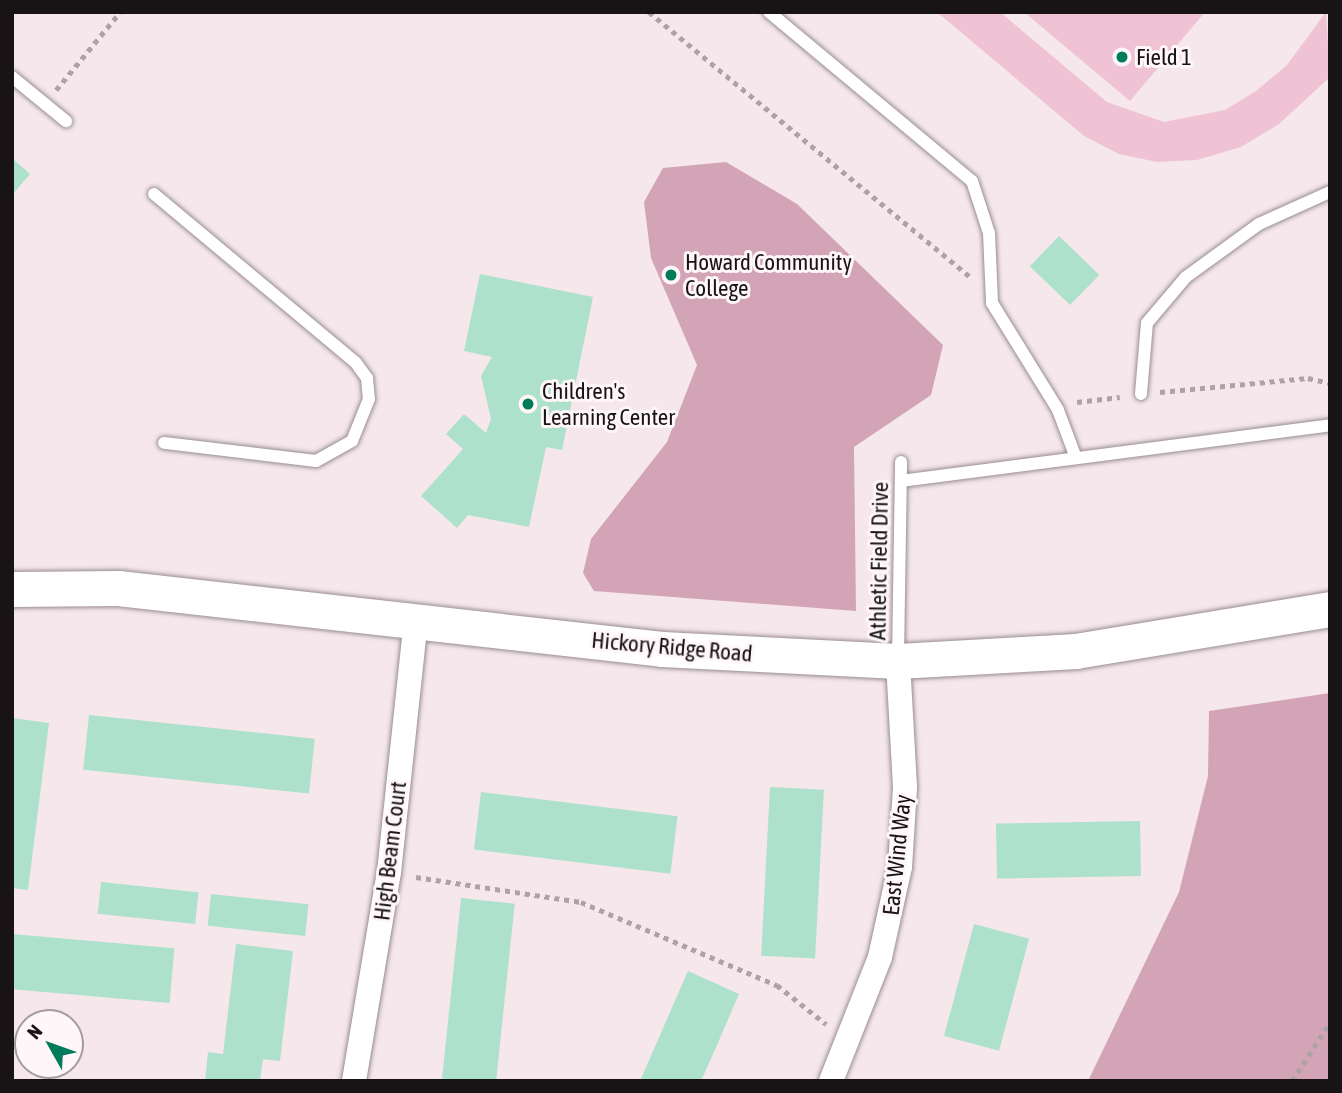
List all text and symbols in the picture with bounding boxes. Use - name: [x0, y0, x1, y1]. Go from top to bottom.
- place label: Field 1: [1136, 43, 1192, 71]
- marker: Field 1: [1114, 49, 1130, 65]
- place label: Howard Community College: [685, 248, 852, 302]
- marker: Howard Community College: [663, 267, 679, 283]
- place label: Children's Learning Center: [542, 377, 675, 431]
- marker: Children's Learning Center: [520, 396, 536, 412]
- street label: Athletic Field Drive: [864, 482, 894, 640]
- street label: Hickory Ridge Road: [590, 626, 754, 668]
- street label: High Beam Court: [368, 780, 412, 922]
- street label: East Wind Way: [877, 793, 917, 917]
- north arrow: [14, 1009, 84, 1079]
- text: N: [22, 1020, 46, 1043]

